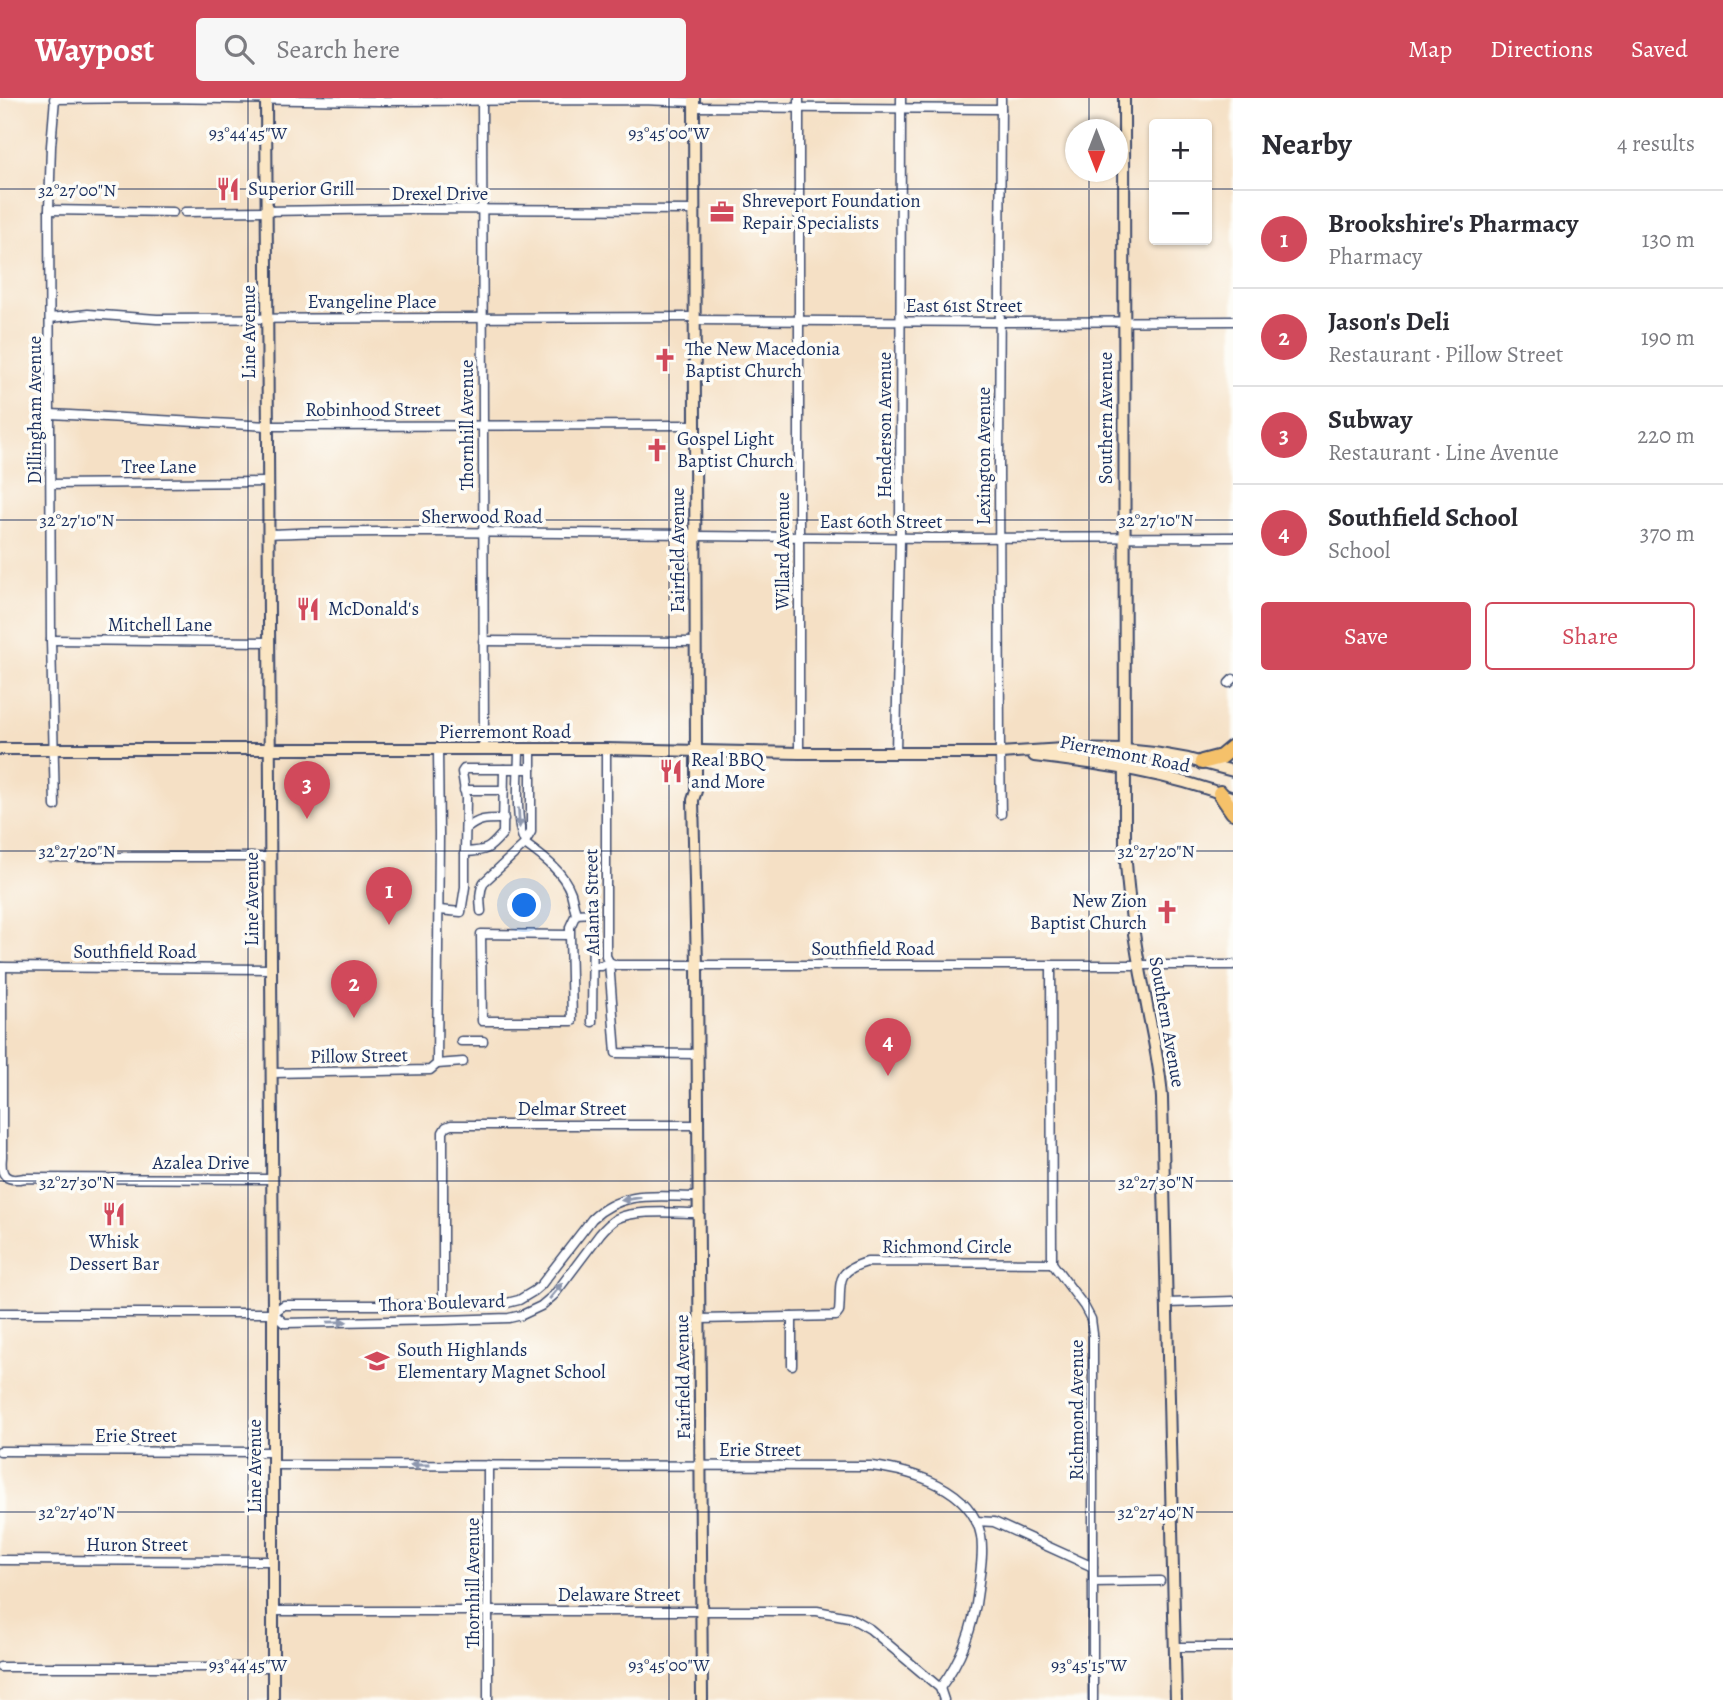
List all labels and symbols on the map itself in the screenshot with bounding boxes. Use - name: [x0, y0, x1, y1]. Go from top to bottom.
- north arrow: [1065, 119, 1128, 182]
- text: 93°44'45"W: [209, 121, 288, 145]
- text: 93°45'00"W: [628, 121, 710, 145]
- restaurant icon: Superior Grill: [214, 175, 242, 203]
- place label: Superior Grill: [248, 176, 355, 202]
- text: 32°27'00"N: [38, 178, 116, 202]
- street label: Drexel Drive: [392, 181, 488, 207]
- place label: Shreveport Foundation Repair Specialists: [742, 188, 921, 236]
- office icon: Shreveport Foundation Repair Specialists: [708, 198, 736, 226]
- street label: Line Avenue: [236, 285, 262, 379]
- street label: Evangeline Place: [307, 289, 437, 315]
- street label: East 61st Street: [905, 293, 1023, 319]
- street label: Dillingham Avenue: [22, 336, 48, 484]
- place label: The New Macedonia Baptist Church: [685, 336, 841, 384]
- church icon: The New Macedonia Baptist Church: [651, 346, 679, 374]
- street label: Henderson Avenue: [872, 352, 898, 498]
- street label: Southern Avenue: [1093, 352, 1119, 484]
- street label: Thornhill Avenue: [454, 359, 480, 491]
- street label: Lexington Avenue: [971, 387, 997, 525]
- street label: Robinhood Street: [305, 397, 441, 423]
- place label: Gospel Light Baptist Church: [677, 426, 794, 474]
- church icon: Gospel Light Baptist Church: [643, 436, 671, 464]
- street label: Tree Lane: [121, 454, 197, 480]
- street label: Fairfield Avenue: [665, 487, 691, 613]
- street label: Willard Avenue: [770, 492, 796, 611]
- street label: Sherwood Road: [421, 504, 544, 530]
- text: 32°27'10"N: [40, 508, 114, 532]
- text: 32°27'10"N: [1119, 508, 1193, 532]
- street label: East 60th Street: [819, 509, 943, 535]
- restaurant icon: McDonald's: [294, 595, 322, 623]
- place label: McDonald's: [328, 596, 419, 622]
- street label: Mitchell Lane: [108, 612, 212, 638]
- street label: Pierremont Road: [439, 719, 572, 745]
- street label: Pierremont Road: [1058, 729, 1193, 780]
- place label: Real BBQ and More: [691, 747, 766, 795]
- restaurant icon: Real BBQ and More: [657, 757, 685, 785]
- pin: 3: [284, 761, 330, 819]
- one-way arrow: [514, 807, 525, 829]
- text: 32°27'20"N: [38, 839, 116, 863]
- text: 32°27'20"N: [1117, 839, 1195, 863]
- street label: Atlanta Street: [578, 848, 606, 957]
- street label: Line Avenue: [239, 852, 265, 946]
- pin: 1: [366, 867, 412, 925]
- your location: [507, 888, 541, 922]
- place label: New Zion Baptist Church: [1030, 888, 1147, 936]
- church icon: New Zion Baptist Church: [1153, 898, 1181, 926]
- street label: Southfield Road: [811, 936, 936, 962]
- street label: Southfield Road: [73, 939, 198, 965]
- street label: Southern Avenue: [1143, 955, 1191, 1089]
- pin: 2: [331, 960, 377, 1018]
- pin: 4: [865, 1018, 911, 1076]
- street label: Pillow Street: [310, 1042, 408, 1070]
- street label: Delmar Street: [518, 1096, 626, 1122]
- street label: Azalea Drive: [151, 1150, 250, 1176]
- text: 32°27'30"N: [39, 1170, 115, 1194]
- text: 32°27'30"N: [1118, 1170, 1194, 1194]
- one-way arrow: [620, 1194, 642, 1205]
- restaurant icon: Whisk Dessert Bar: [100, 1200, 128, 1228]
- place label: Whisk Dessert Bar: [69, 1229, 159, 1277]
- street label: Richmond Circle: [882, 1234, 1012, 1260]
- one-way arrow: [548, 1283, 563, 1300]
- street label: Thora Boulevard: [378, 1288, 506, 1318]
- street label: Fairfield Avenue: [669, 1314, 697, 1440]
- one-way arrow: [327, 1316, 349, 1328]
- place label: South Highlands Elementary Magnet School: [397, 1337, 606, 1385]
- street label: Richmond Avenue: [1064, 1339, 1090, 1481]
- school or university icon: South Highlands Elementary Magnet School: [363, 1347, 391, 1375]
- street label: Line Avenue: [242, 1419, 268, 1513]
- street label: Erie Street: [95, 1423, 177, 1449]
- street label: Erie Street: [719, 1437, 801, 1463]
- one-way arrow: [408, 1459, 430, 1471]
- text: 32°27'40"N: [39, 1500, 115, 1524]
- text: 32°27'40"N: [1118, 1500, 1194, 1524]
- street label: Thornhill Avenue: [460, 1517, 486, 1649]
- street label: Huron Street: [86, 1532, 188, 1558]
- street label: Delaware Street: [557, 1582, 681, 1608]
- text: 93°44'45"W: [209, 1653, 288, 1677]
- text: 93°45'00"W: [628, 1653, 710, 1677]
- text: 93°45'15"W: [1051, 1653, 1127, 1677]

